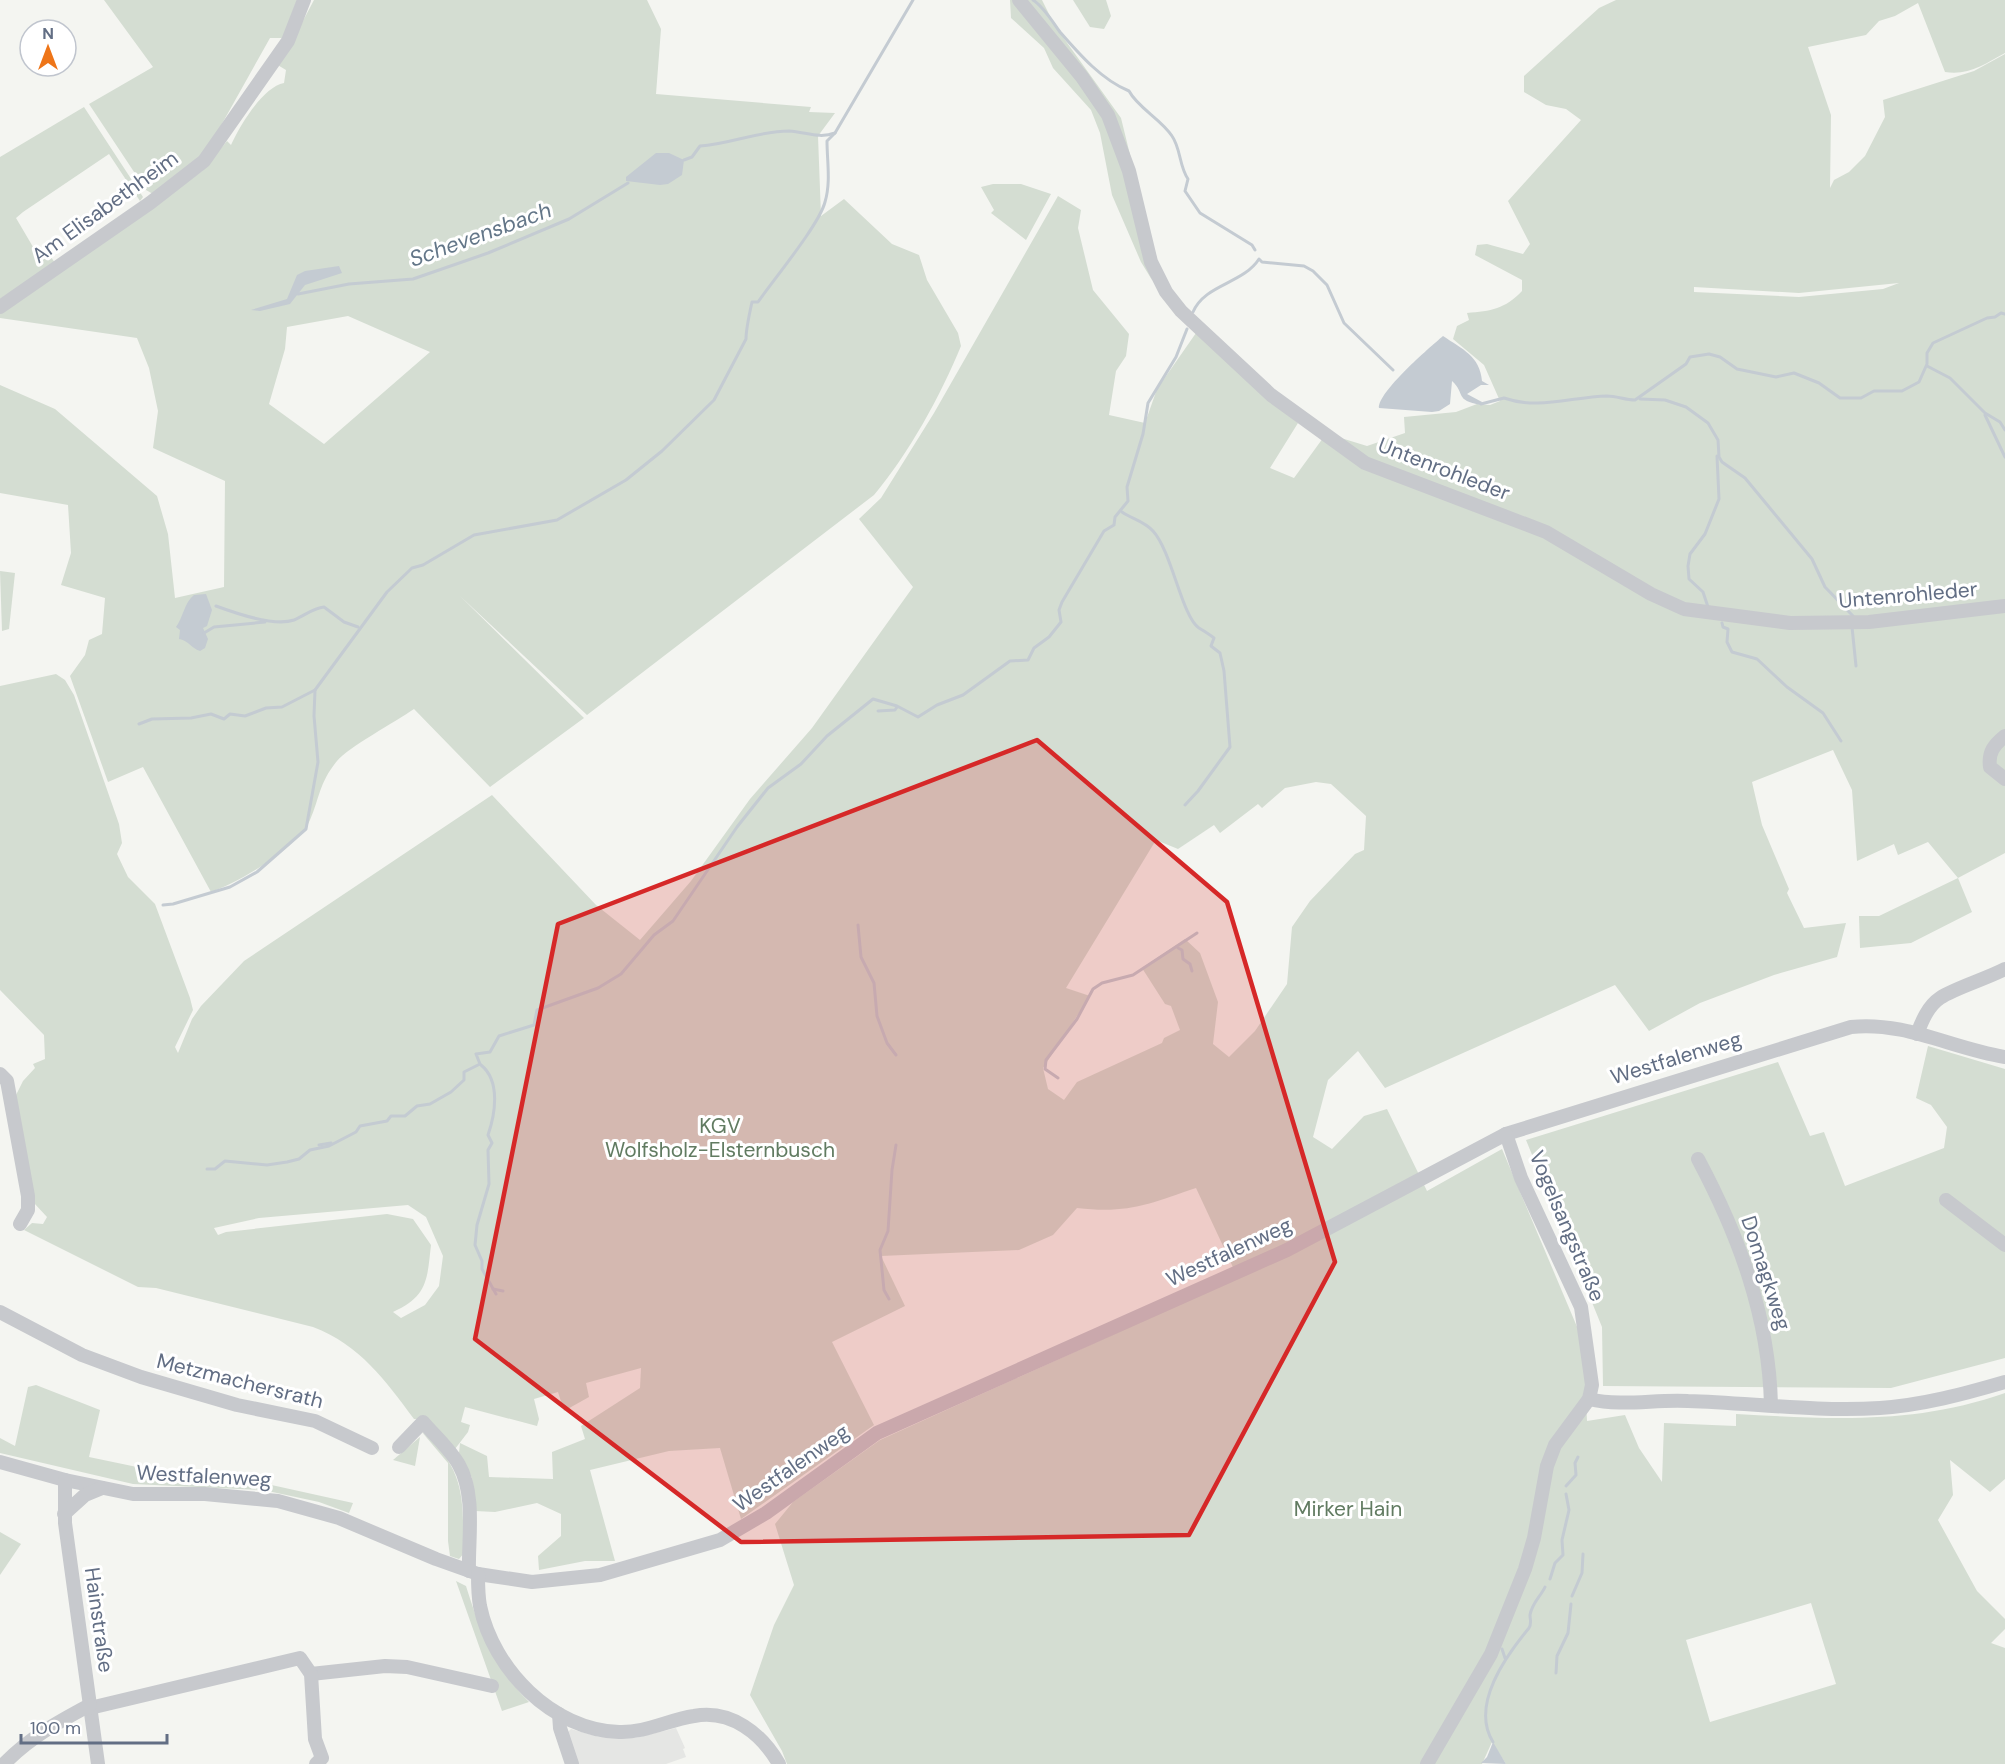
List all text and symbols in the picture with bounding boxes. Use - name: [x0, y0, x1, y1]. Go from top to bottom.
- north arrow: [18, 18, 78, 78]
- text: N: [42, 23, 54, 44]
- street label: Am Elisabethheim: [26, 144, 184, 270]
- water label: Schevensbach: [405, 195, 555, 274]
- street label: Untenrohleder: [1374, 431, 1514, 507]
- street label: Untenrohleder: [1837, 575, 1979, 615]
- street label: Westfalenweg: [1607, 1025, 1745, 1091]
- park label: KGV Wolfsholz-Elsternbusch: [605, 1112, 835, 1164]
- street label: Vogelsangstraße: [1523, 1146, 1611, 1306]
- street label: Westfalenweg: [1162, 1211, 1297, 1293]
- street label: Domagkweg: [1734, 1212, 1798, 1334]
- street label: Metzmachersrath: [154, 1347, 326, 1415]
- street label: Westfalenweg: [727, 1418, 855, 1518]
- street label: Westfalenweg: [136, 1458, 273, 1494]
- park label: Mirker Hain: [1294, 1495, 1402, 1523]
- street label: Hainstraße: [78, 1566, 120, 1674]
- scale bar: [21, 1707, 166, 1745]
- text: 100 m: [30, 1716, 81, 1740]

